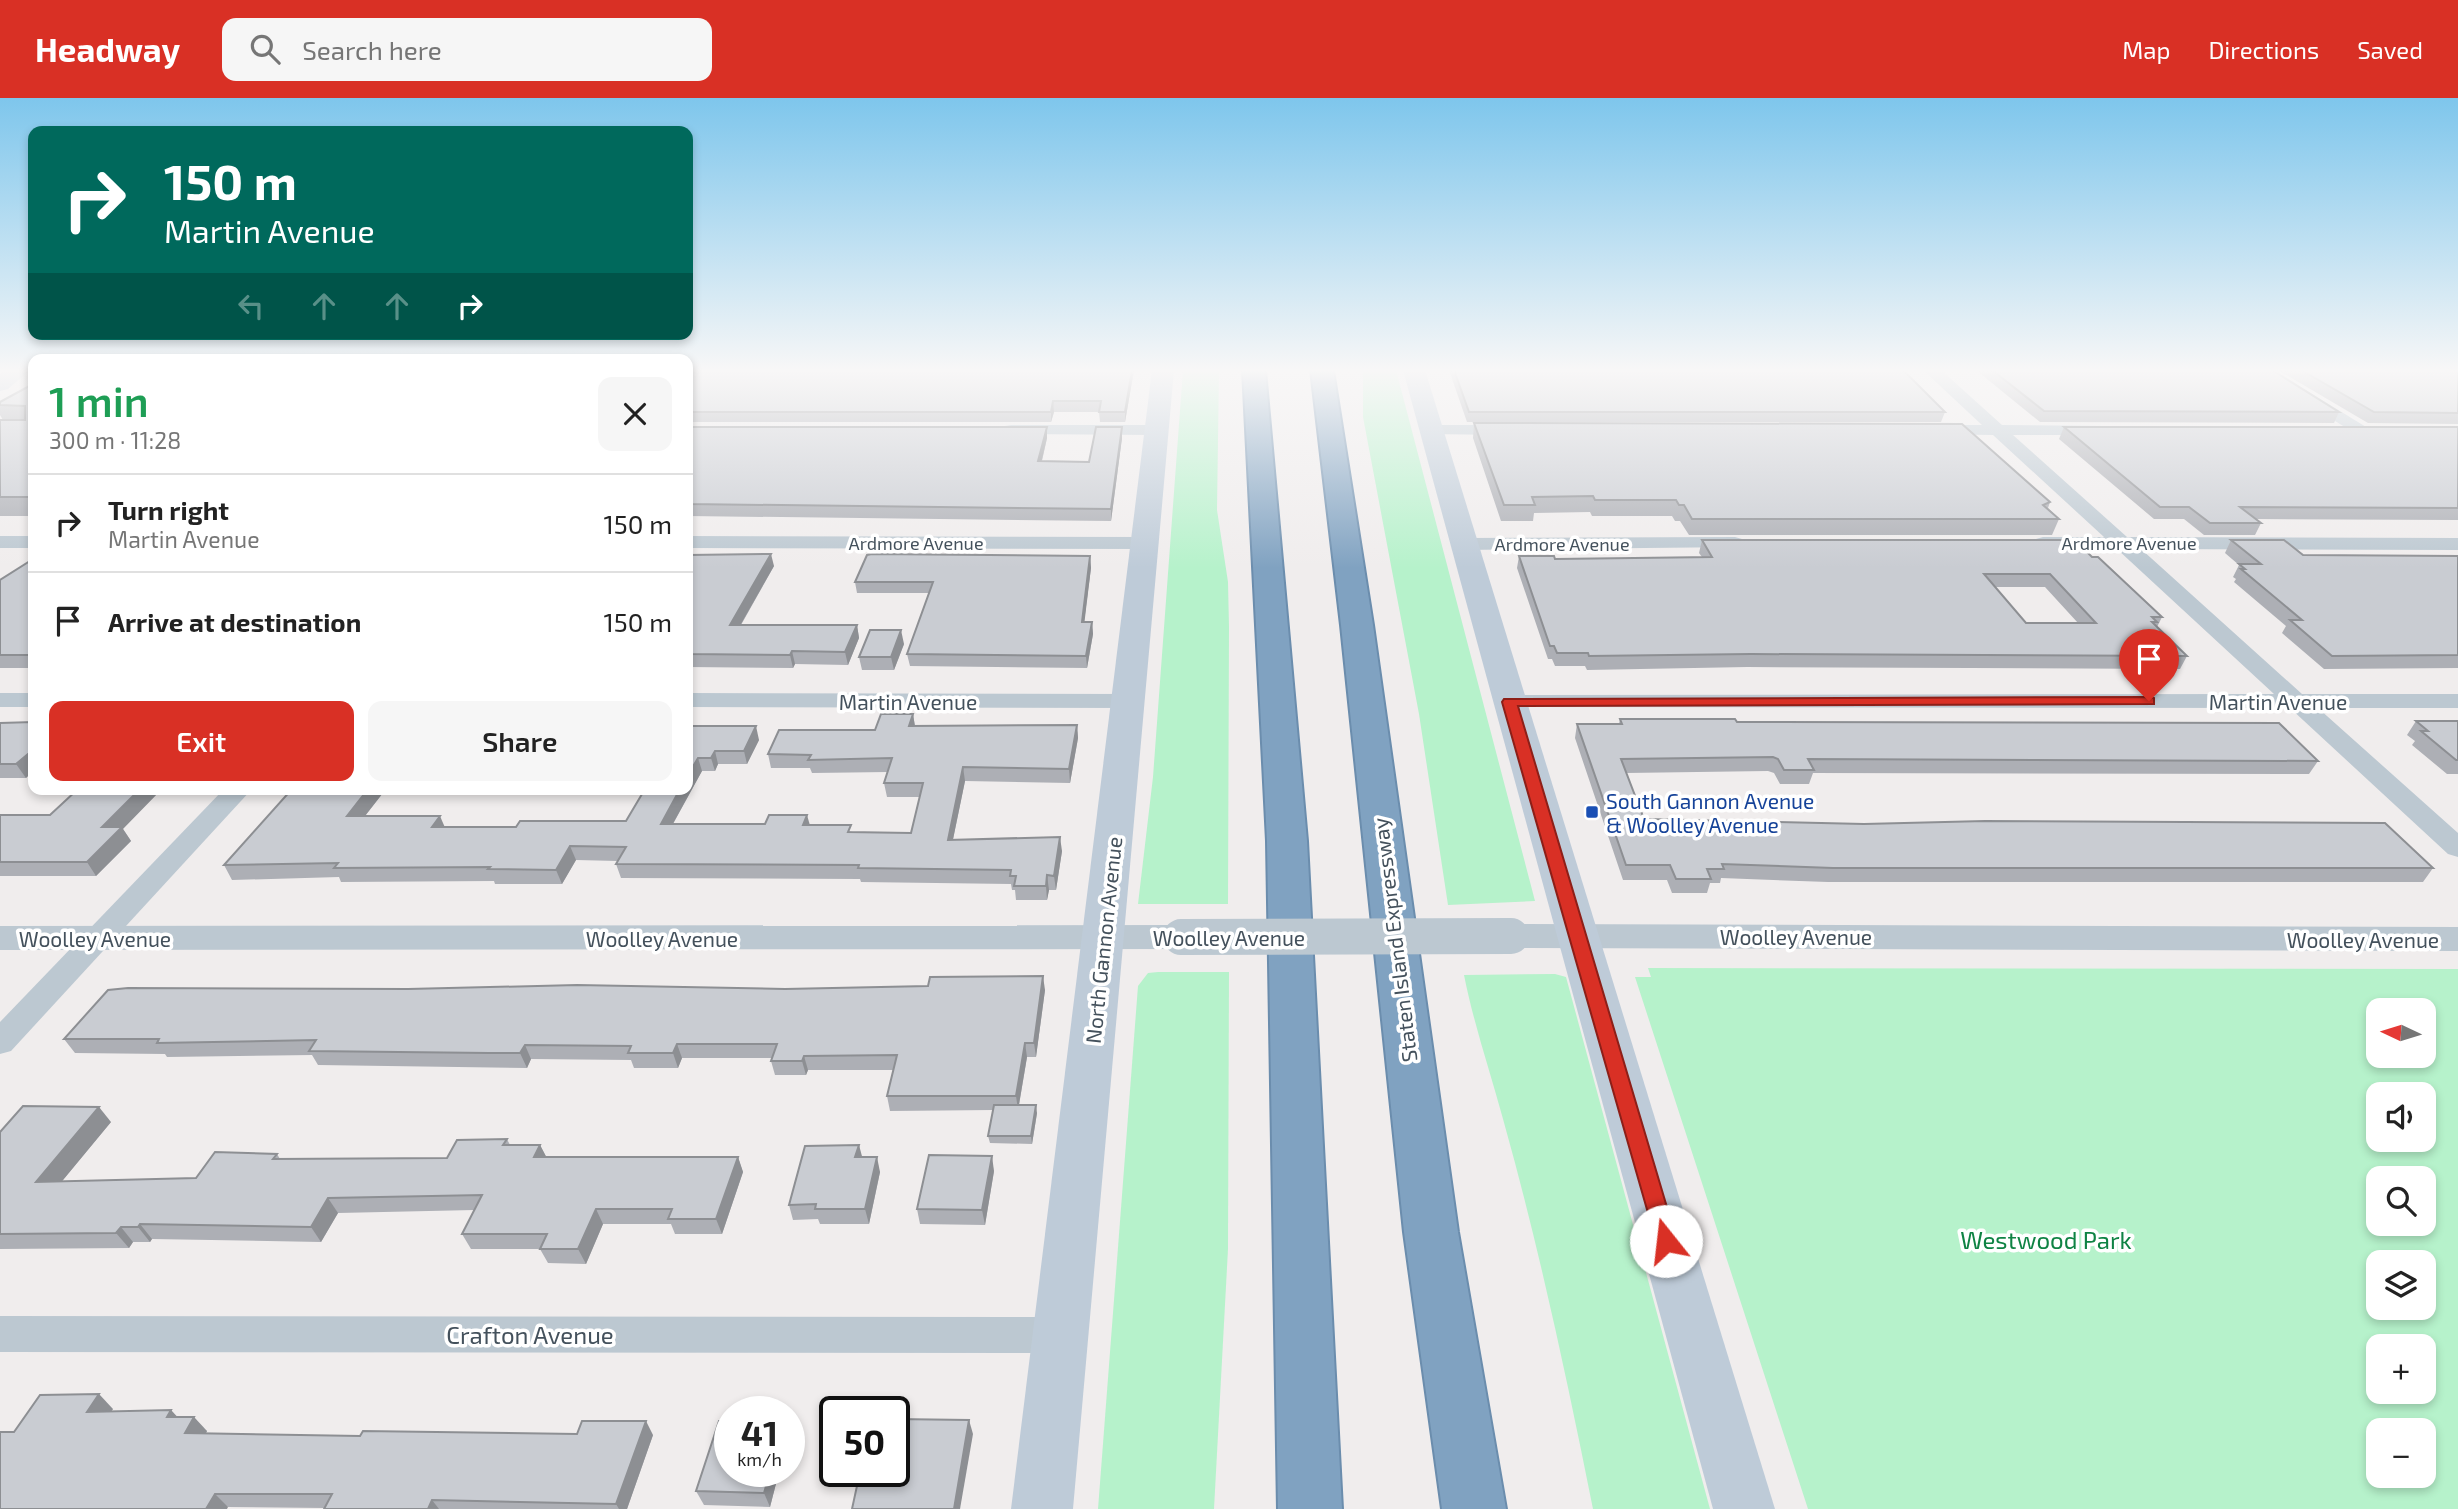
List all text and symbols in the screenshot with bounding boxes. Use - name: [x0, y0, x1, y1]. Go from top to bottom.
- search box: [222, 18, 712, 81]
- text: Headway: [35, 29, 180, 69]
- icon: search: [246, 30, 284, 68]
- text: Search here: [302, 34, 442, 65]
- text: Map: [2122, 35, 2170, 64]
- text: Directions: [2208, 35, 2319, 64]
- text: Saved: [2357, 35, 2423, 64]
- text: 150 m: [164, 151, 297, 210]
- icon: right: [49, 154, 140, 245]
- text: Martin Avenue: [164, 211, 375, 249]
- icon: left: [232, 287, 270, 325]
- icon: ahead: [305, 287, 343, 325]
- icon: ahead: [378, 287, 416, 325]
- icon: right: [451, 287, 489, 325]
- text: 1 min: [49, 375, 149, 425]
- button: close: [598, 377, 672, 451]
- text: 300 m · 11:28: [49, 426, 181, 454]
- text: Turn right: [108, 494, 229, 525]
- icon: right: [49, 504, 87, 542]
- text: 150 m: [603, 508, 672, 539]
- text: Martin Avenue: [108, 525, 260, 553]
- street label: Ardmore Avenue: [848, 532, 984, 554]
- street label: Ardmore Avenue: [2061, 532, 2197, 554]
- street label: Ardmore Avenue: [1494, 533, 1630, 555]
- icon: arrive: [49, 602, 87, 640]
- text: Arrive at destination: [108, 606, 361, 637]
- text: 150 m: [603, 606, 672, 637]
- pin: [2119, 629, 2179, 701]
- icon: arrive: [2130, 640, 2168, 678]
- street label: Martin Avenue: [839, 689, 977, 714]
- street label: Martin Avenue: [2209, 689, 2347, 714]
- button: Exit: [49, 701, 354, 781]
- button: Share: [368, 701, 672, 781]
- place label: South Gannon Avenue & Woolley Avenue: [1606, 788, 1814, 837]
- marker: South Gannon Avenue & Woolley Avenue: [1584, 804, 1600, 820]
- street label: Staten Island Expressway: [1367, 816, 1421, 1064]
- street label: North Gannon Avenue: [1080, 835, 1126, 1045]
- street label: Woolley Avenue: [1720, 924, 1872, 949]
- street label: Woolley Avenue: [1153, 925, 1305, 950]
- street label: Woolley Avenue: [19, 926, 171, 951]
- street label: Woolley Avenue: [586, 926, 738, 951]
- street label: Woolley Avenue: [2287, 927, 2439, 952]
- north arrow: [2366, 998, 2436, 1068]
- map controls: [2366, 998, 2436, 1488]
- button: sound: [2366, 1082, 2436, 1152]
- button: search: [2366, 1166, 2436, 1236]
- position arrow: [1629, 1204, 1703, 1278]
- park label: Westwood Park: [1960, 1225, 2132, 1254]
- button: layers: [2366, 1250, 2436, 1320]
- street label: Crafton Avenue: [446, 1320, 614, 1349]
- button: +: [2366, 1334, 2436, 1404]
- speed limit sign: 50: [819, 1396, 910, 1487]
- text: 41: [741, 1411, 778, 1453]
- button: −: [2366, 1418, 2436, 1488]
- text: km/h: [737, 1448, 782, 1470]

